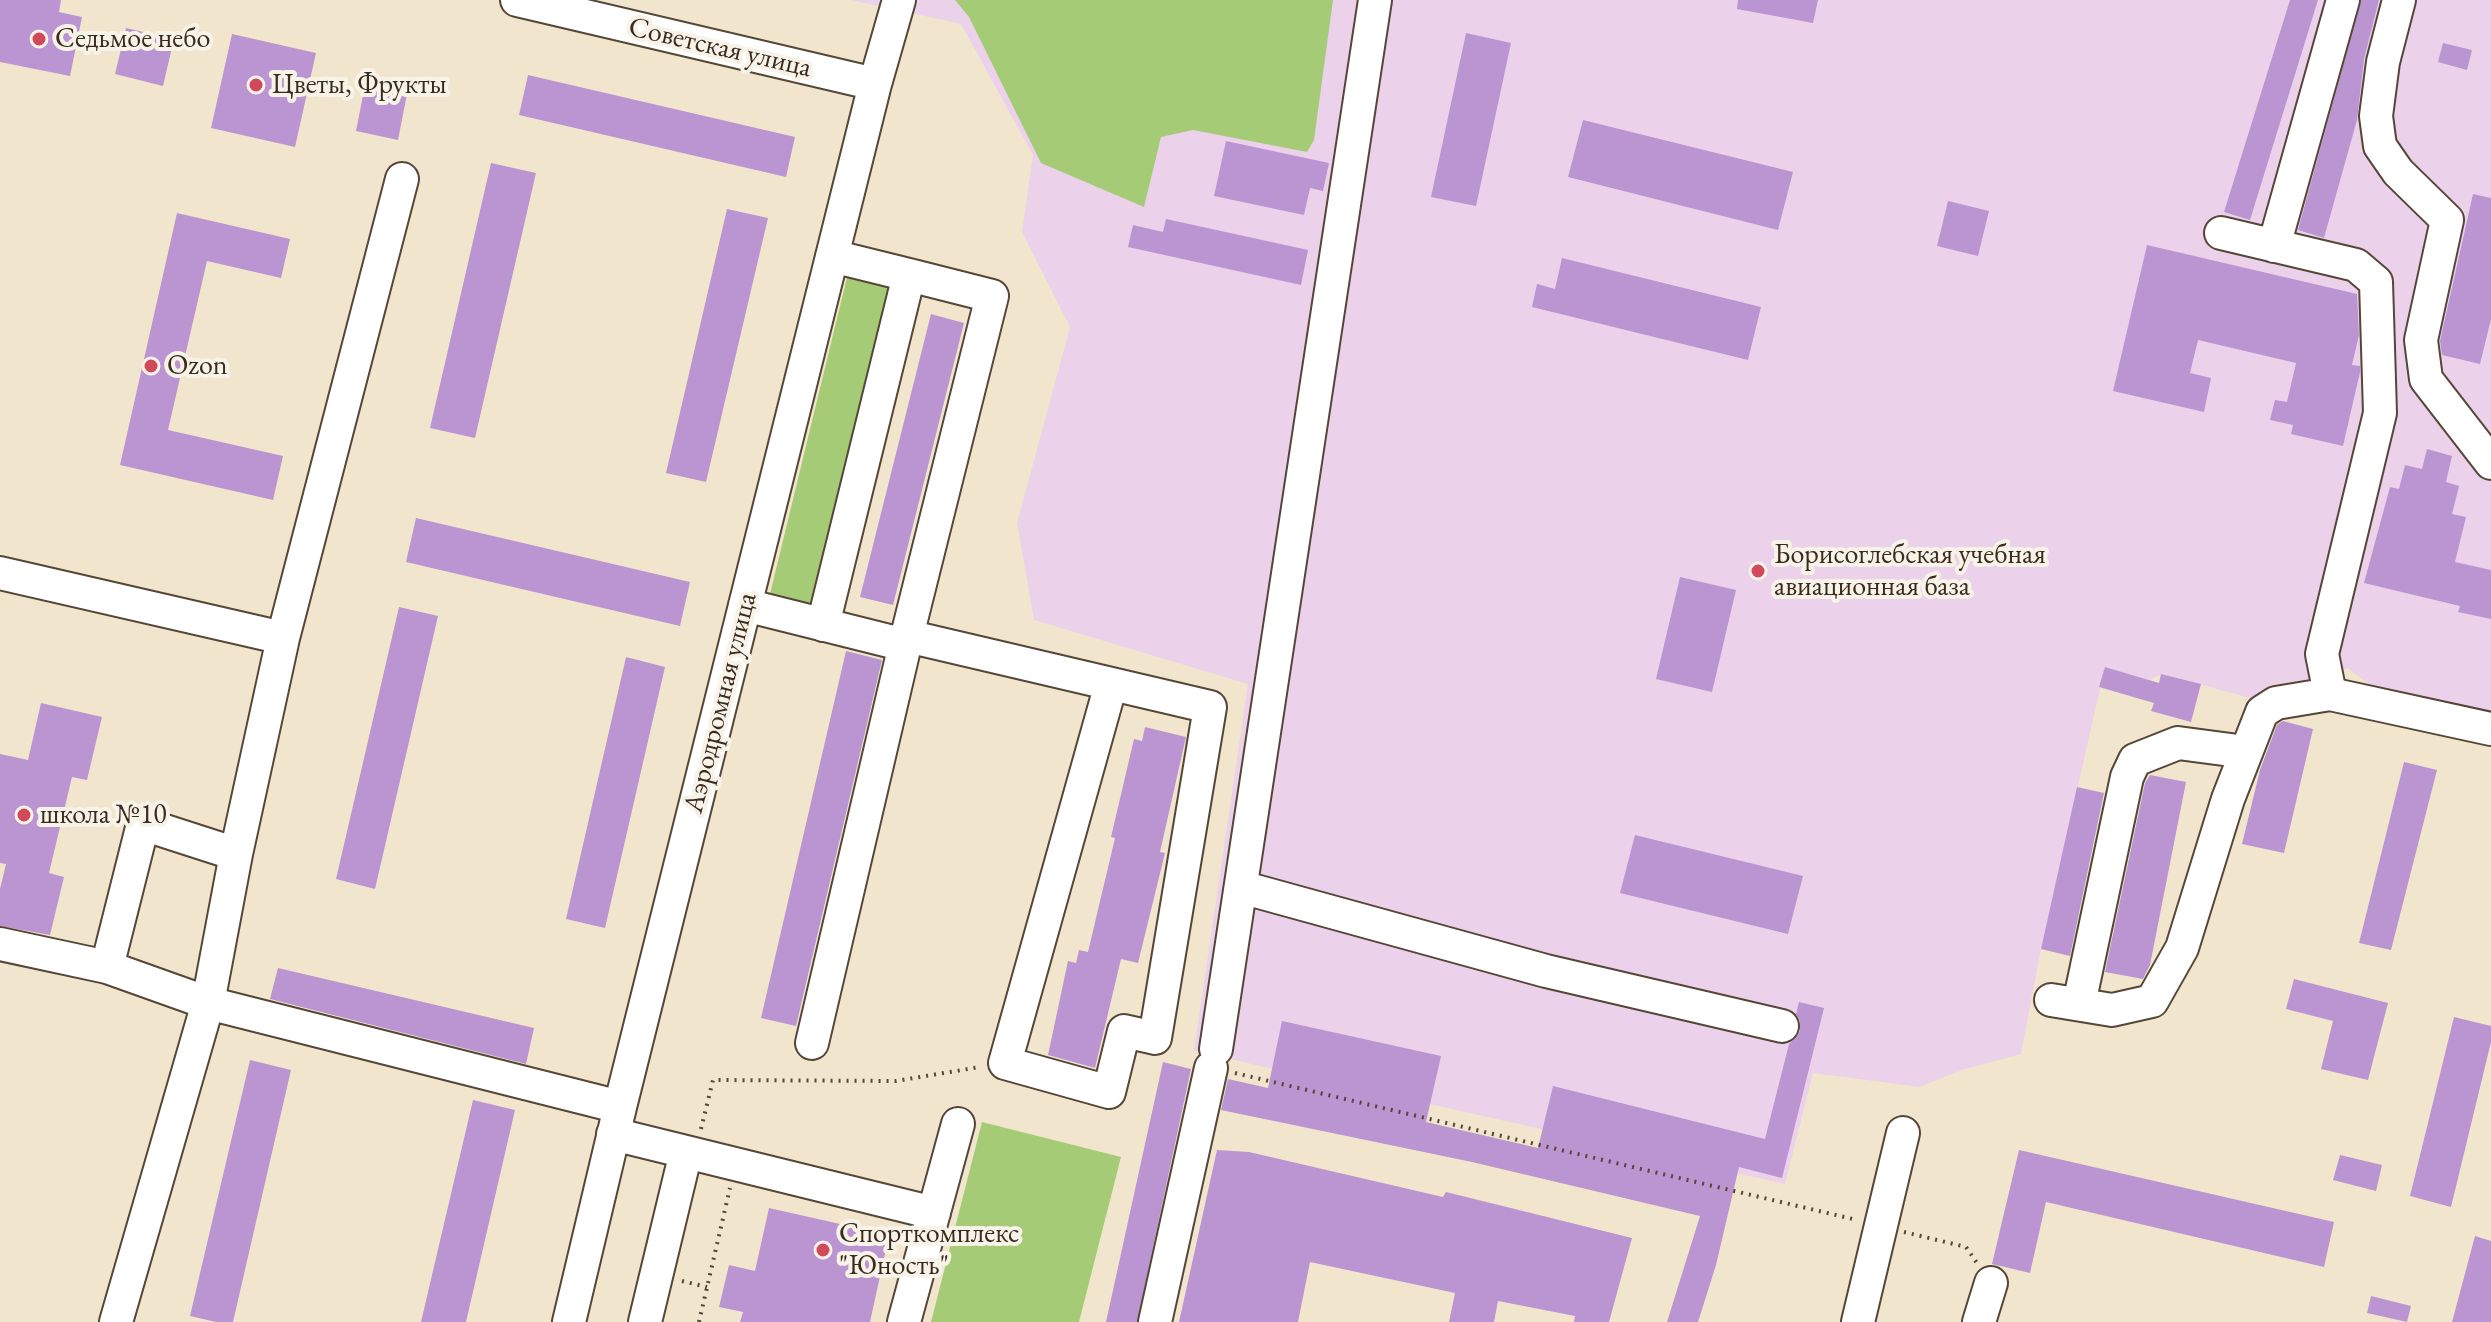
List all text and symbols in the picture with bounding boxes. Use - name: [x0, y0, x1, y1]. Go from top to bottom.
- street label: Советская улица: [625, 11, 815, 85]
- place label: Седьмое небо: [55, 22, 210, 56]
- marker: Седьмое небо: [30, 30, 48, 48]
- place label: Цветы, Фрукты: [272, 68, 447, 102]
- marker: Цветы, Фрукты: [247, 76, 265, 94]
- place label: Ozon: [167, 349, 228, 383]
- marker: Ozon: [142, 357, 160, 375]
- place label: Борисоглебская учебная авиационная база: [1774, 538, 2046, 604]
- marker: Борисоглебская учебная авиационная база: [1749, 562, 1767, 580]
- street label: Аэродромная улица: [677, 589, 765, 817]
- place label: школа №10: [40, 798, 167, 832]
- marker: школа №10: [15, 806, 33, 824]
- place label: Спорткомплекс "Юность": [839, 1217, 1019, 1283]
- marker: Спорткомплекс "Юность": [814, 1241, 832, 1259]

